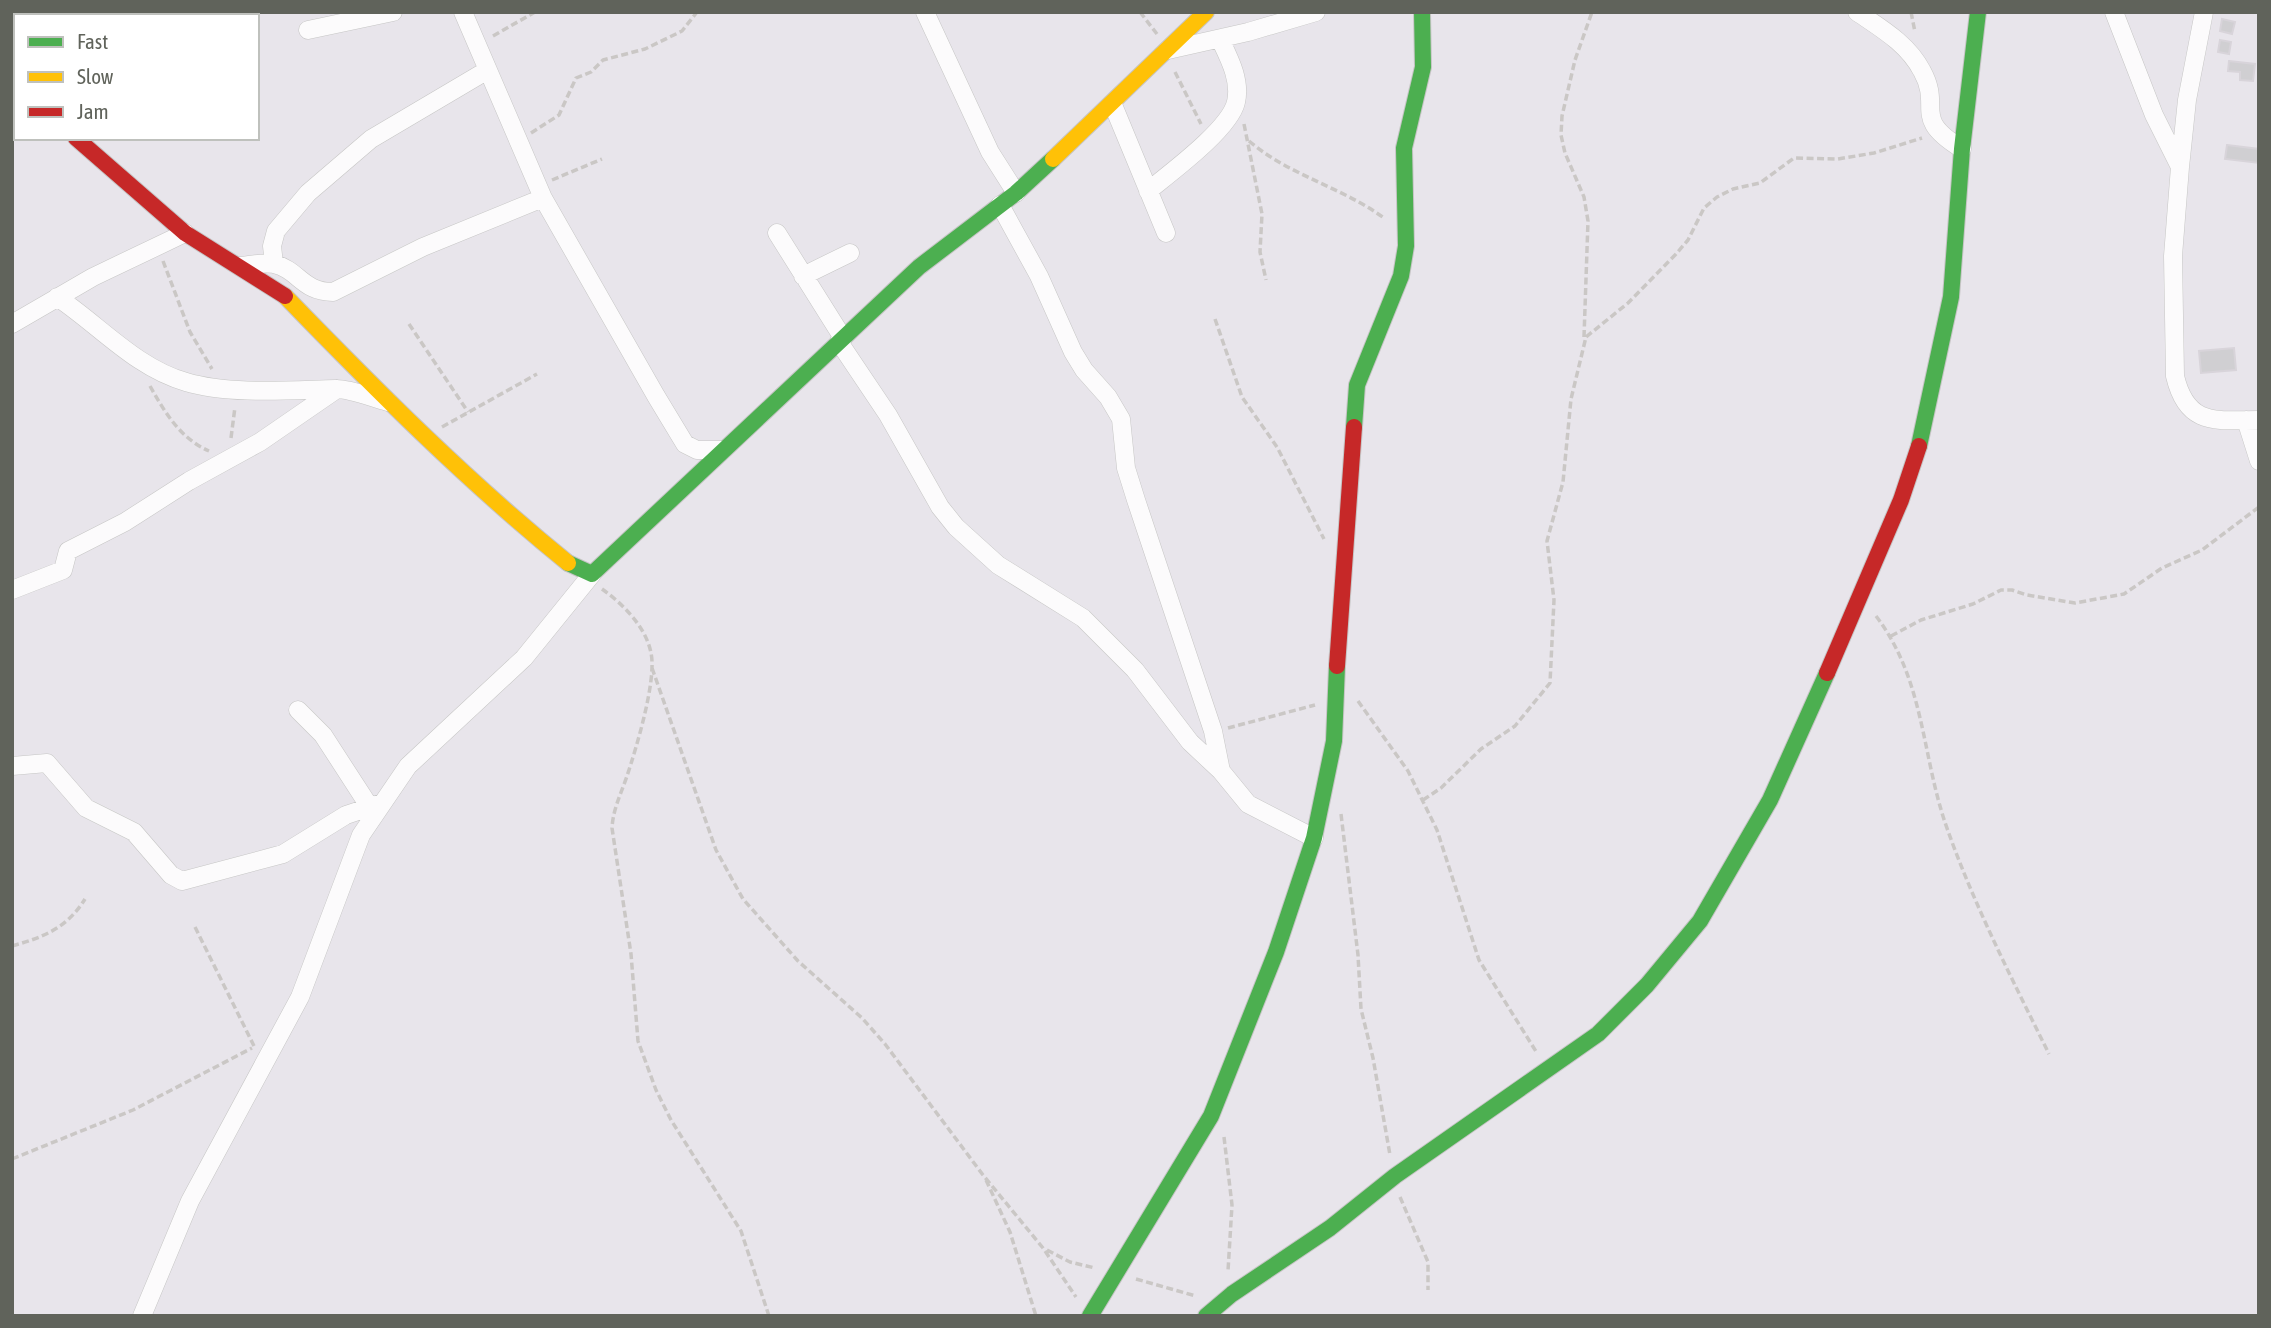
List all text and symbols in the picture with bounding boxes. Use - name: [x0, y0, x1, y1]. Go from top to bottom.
- legend: [14, 14, 259, 140]
- text: Fast: [77, 29, 108, 53]
- text: Slow: [77, 64, 114, 88]
- text: Jam: [77, 99, 109, 123]

